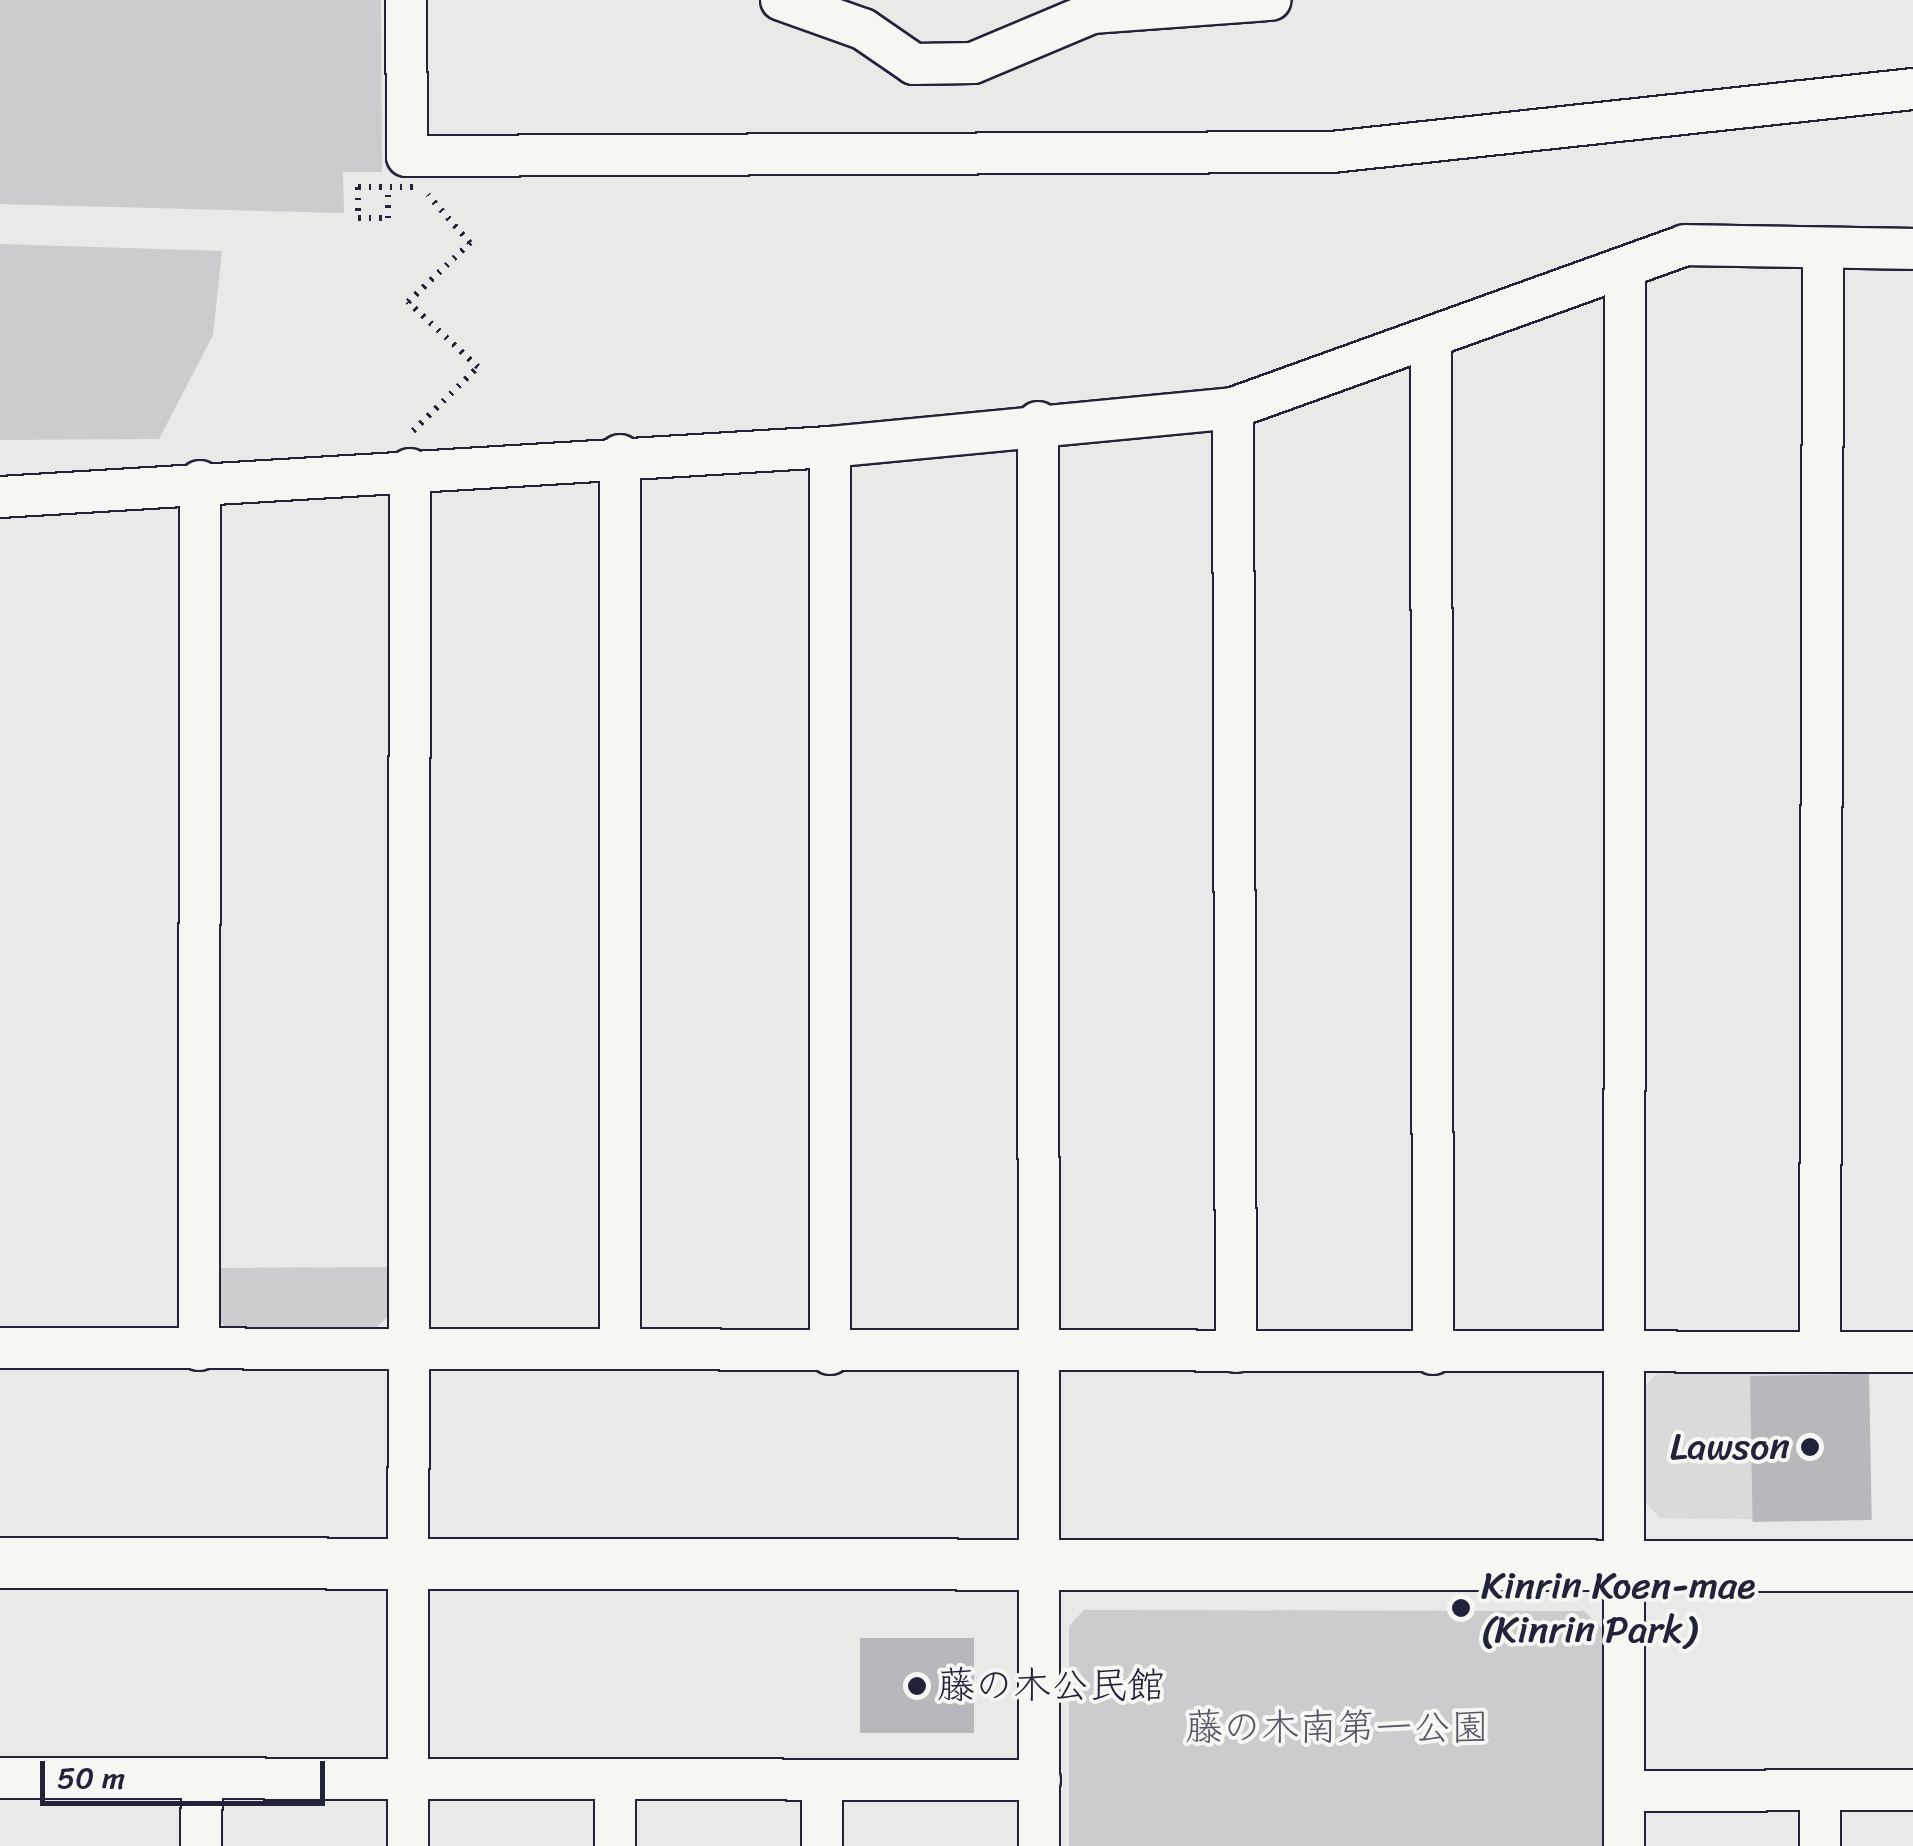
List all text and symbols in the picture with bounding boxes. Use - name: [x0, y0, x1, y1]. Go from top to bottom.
- place label: Lawson: [1670, 1424, 1790, 1470]
- marker: Lawson: [1799, 1436, 1821, 1458]
- place label: Kinrin Koen-mae (Kinrin Park): [1481, 1563, 1760, 1652]
- marker: Kinrin Koen-mae (Kinrin Park): [1450, 1597, 1472, 1619]
- place label: 藤の木公民館: [937, 1663, 1165, 1709]
- marker: 藤の木公民館: [906, 1675, 928, 1697]
- park label: 藤の木南第一公園: [1185, 1705, 1489, 1751]
- scale bar: [45, 1741, 330, 1803]
- text: 50 m: [57, 1751, 125, 1805]

